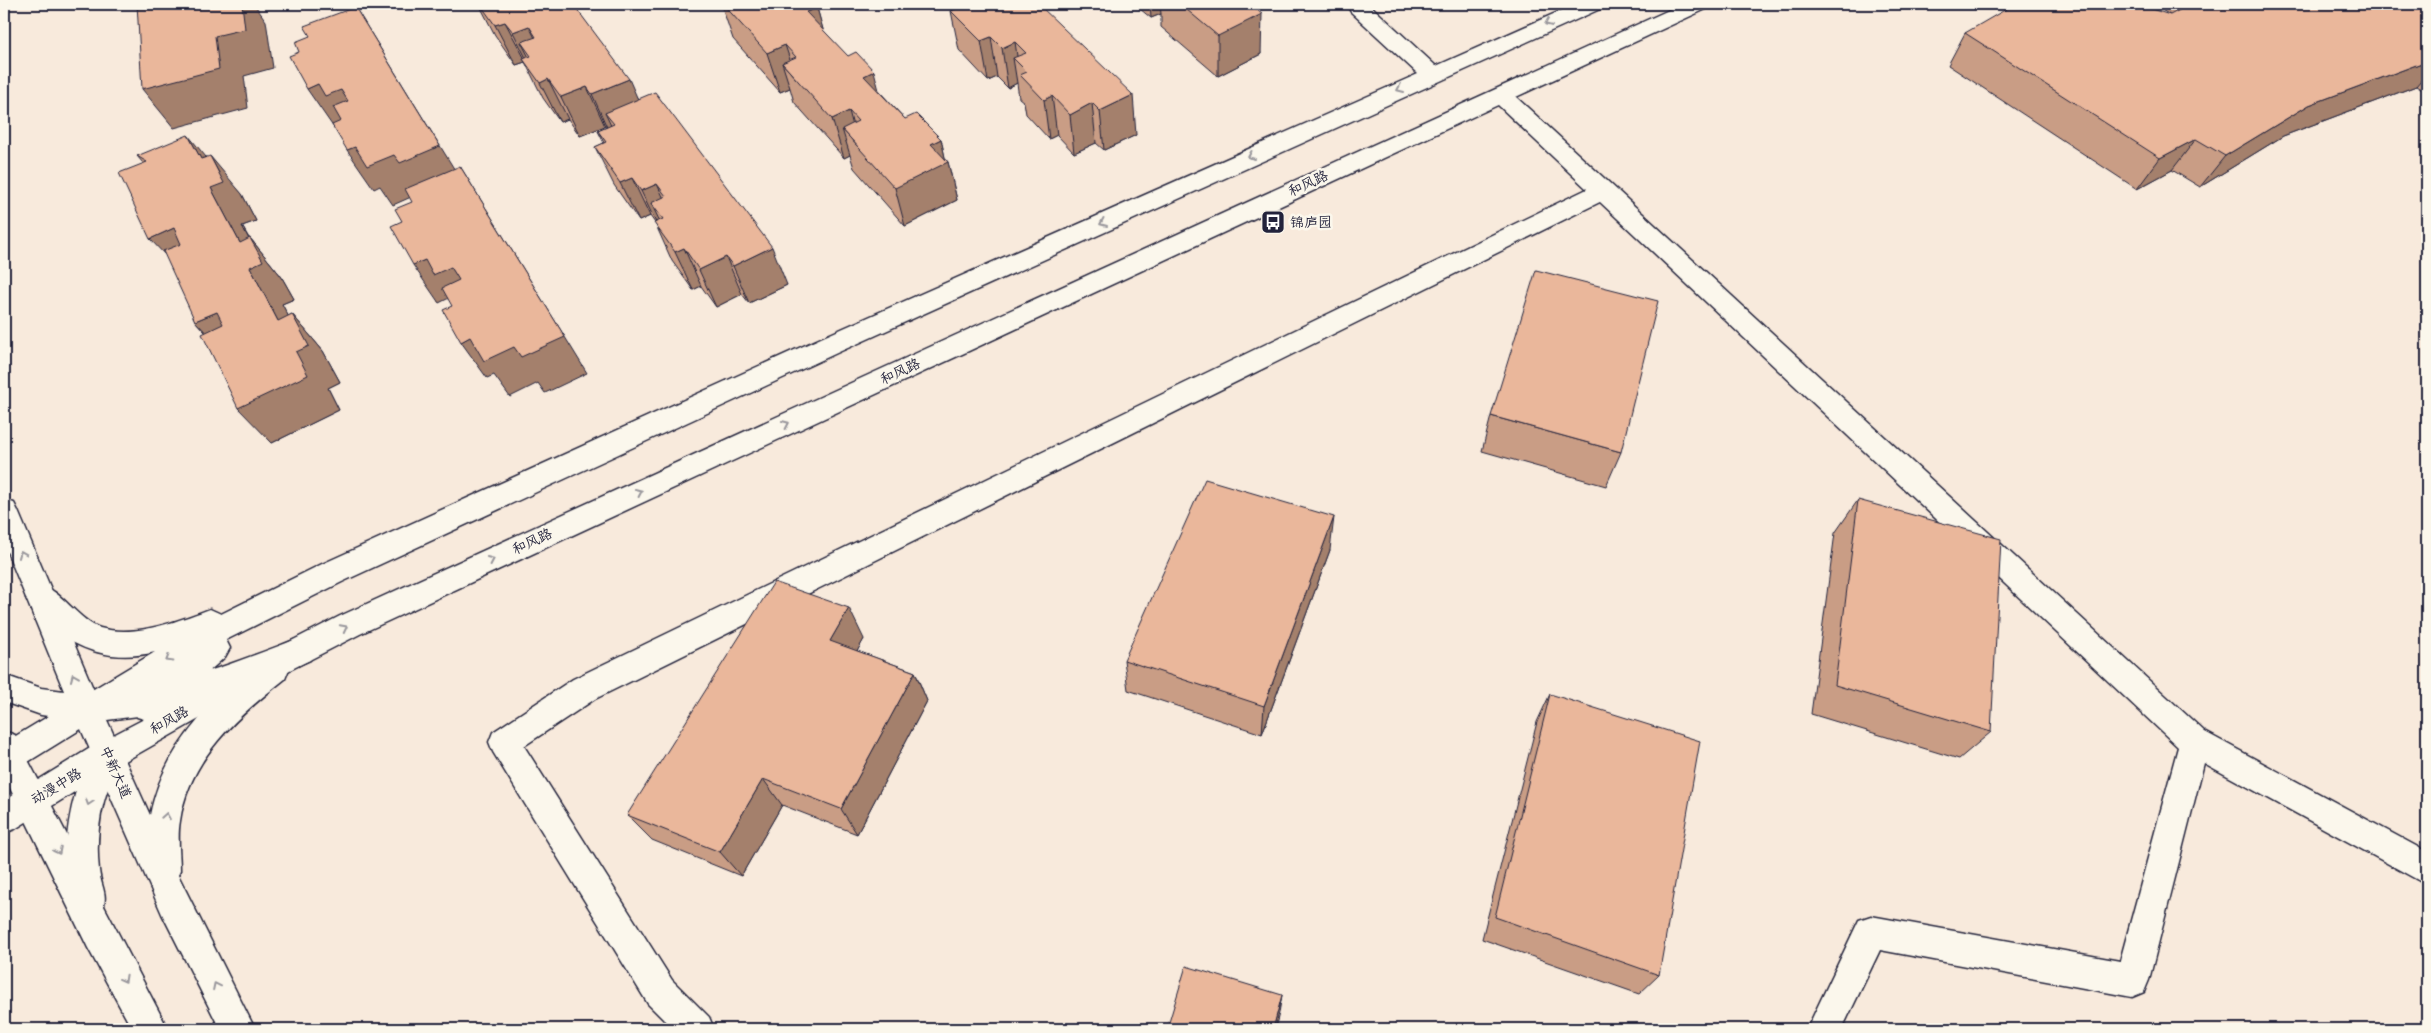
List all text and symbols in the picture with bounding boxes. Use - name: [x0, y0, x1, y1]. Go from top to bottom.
- one-way arrow: [1544, 17, 1553, 28]
- one-way arrow: [1396, 83, 1405, 94]
- one-way arrow: [1247, 150, 1256, 160]
- street label: 和风路: [1286, 167, 1331, 200]
- bus stop icon: 锦庐园: [1260, 209, 1286, 235]
- place label: 锦庐园: [1290, 214, 1332, 231]
- one-way arrow: [1099, 216, 1108, 227]
- street label: 和风路: [878, 355, 923, 388]
- one-way arrow: [781, 419, 790, 430]
- one-way arrow: [634, 487, 643, 498]
- street label: 和风路: [510, 525, 555, 558]
- one-way arrow: [18, 550, 28, 559]
- one-way arrow: [486, 555, 495, 566]
- one-way arrow: [338, 624, 347, 634]
- one-way arrow: [166, 653, 175, 662]
- one-way arrow: [69, 673, 80, 682]
- street label: 和风路: [147, 703, 192, 738]
- street label: 中新大道: [96, 743, 135, 801]
- street label: 动漫中路: [28, 765, 85, 808]
- one-way arrow: [85, 797, 95, 805]
- one-way arrow: [160, 812, 170, 820]
- one-way arrow: [52, 846, 62, 855]
- one-way arrow: [117, 973, 127, 982]
- one-way arrow: [212, 982, 222, 991]

